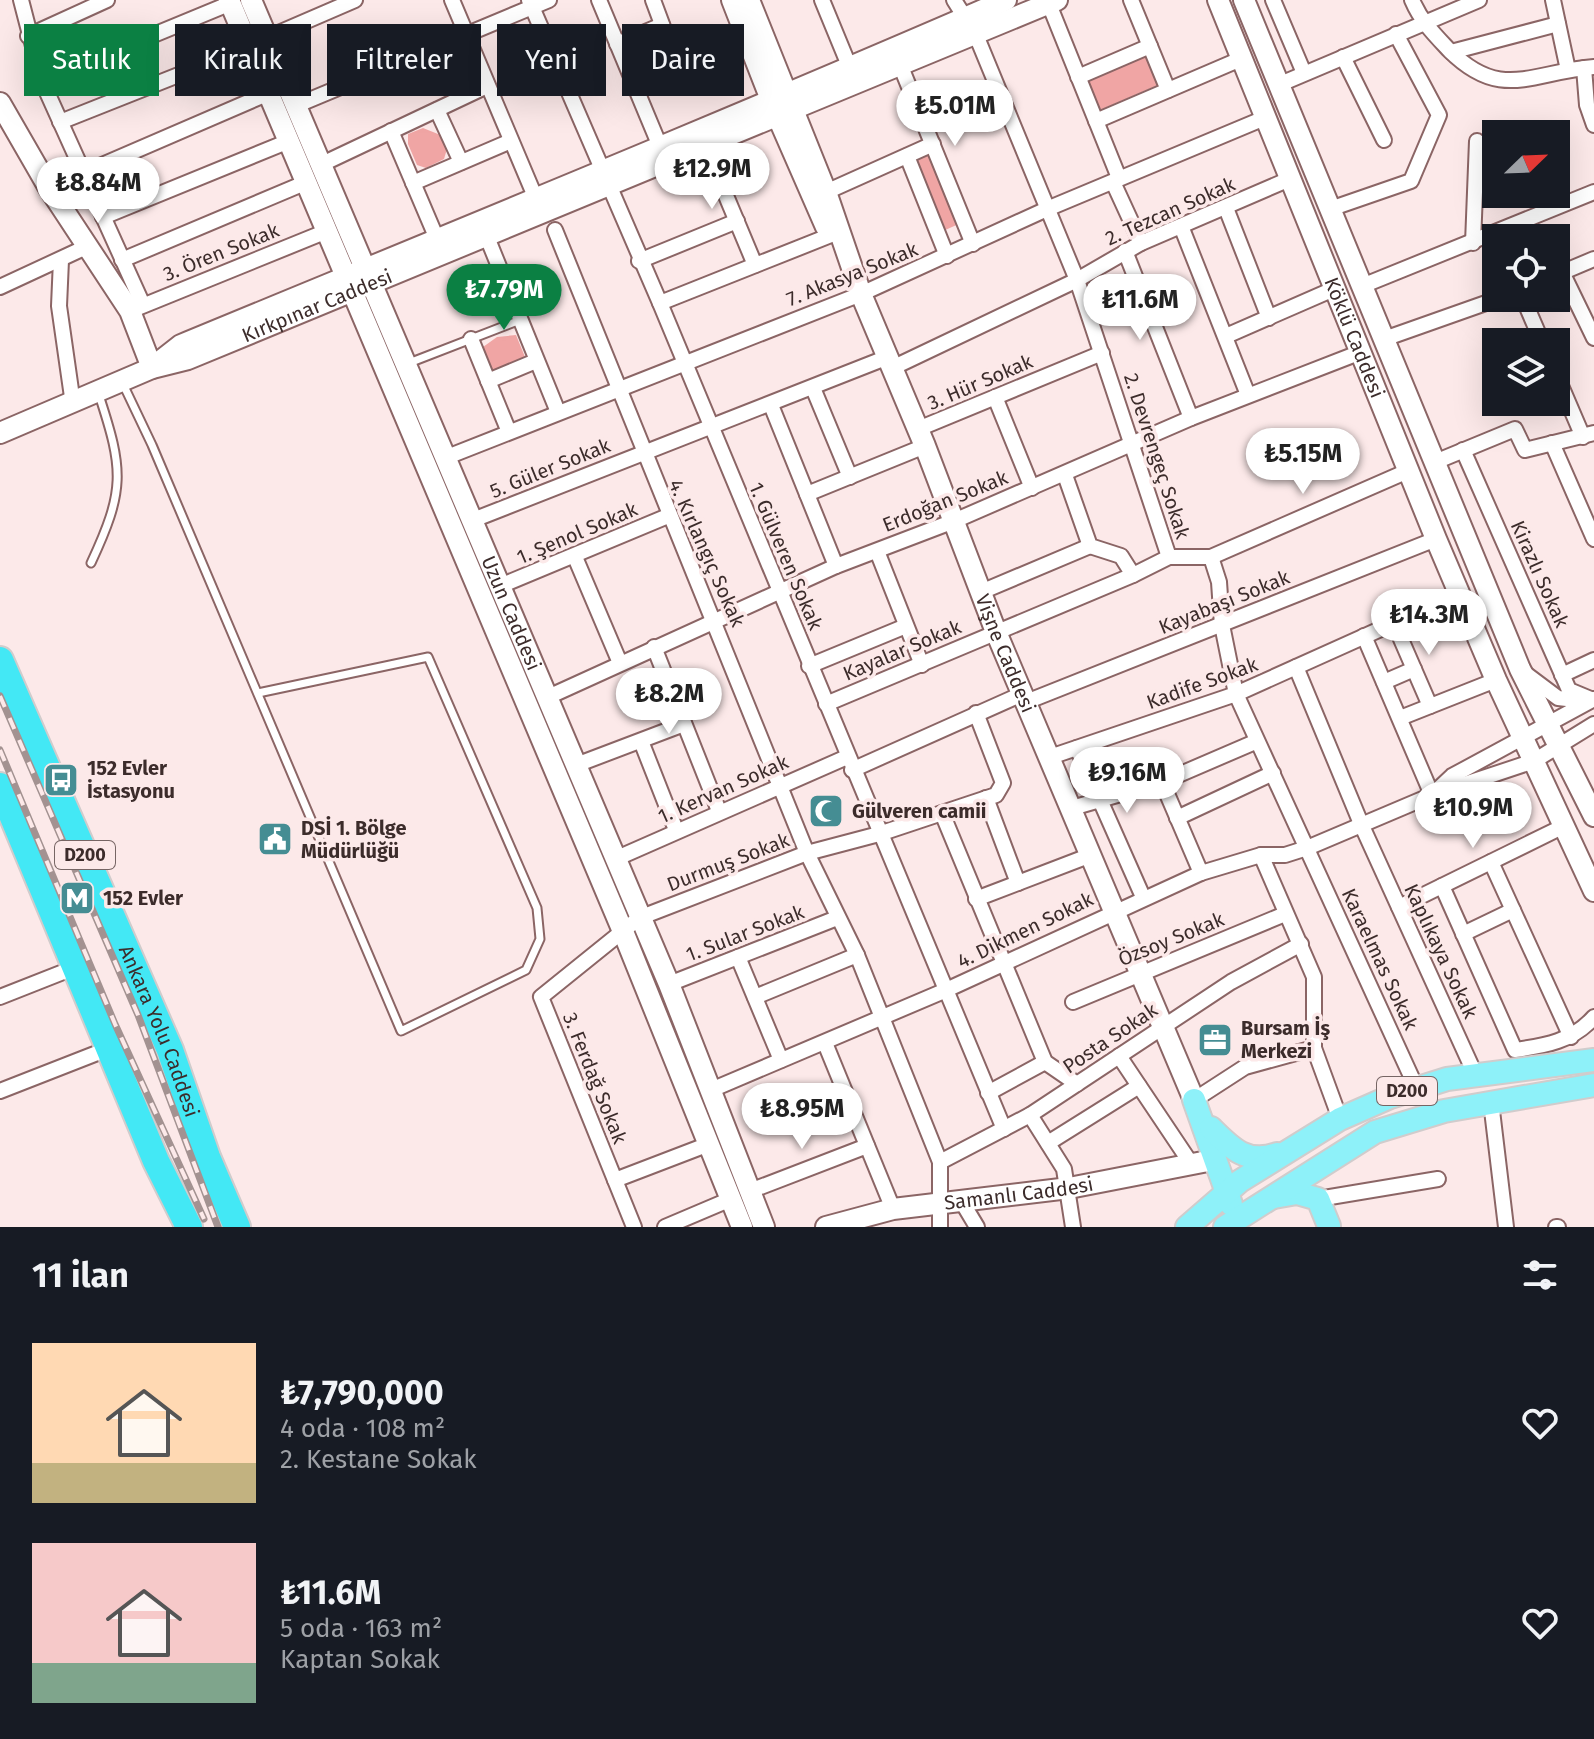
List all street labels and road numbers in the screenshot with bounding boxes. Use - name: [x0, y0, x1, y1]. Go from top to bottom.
- street label: 2. Tezcan Sokak: [1101, 171, 1239, 250]
- street label: 3. Ören Sokak: [160, 218, 283, 286]
- street label: 7. Akasya Sokak: [783, 236, 922, 311]
- street label: Kırkpınar Caddesi: [238, 264, 396, 347]
- street label: Köklü Caddesi: [1319, 274, 1390, 401]
- street label: 3. Hür Sokak: [924, 349, 1037, 415]
- street label: 2. Devrengeç Sokak: [1118, 370, 1195, 543]
- street label: 5. Güler Sokak: [486, 433, 614, 503]
- street label: Erdoğan Sokak: [879, 465, 1012, 537]
- street label: 4. Kırlangıç Sokak: [663, 476, 751, 632]
- street label: 1. Gülveren Sokak: [744, 479, 828, 634]
- street label: 1. Şenol Sokak: [513, 497, 642, 570]
- street label: Kirazlı Sokak: [1506, 517, 1575, 632]
- street label: Uzun Caddesi: [476, 552, 546, 674]
- street label: Kayabaşı Sokak: [1155, 565, 1294, 640]
- street label: Vişne Caddesi: [971, 591, 1041, 716]
- street label: Kayalar Sokak: [839, 614, 965, 686]
- street label: Kadife Sokak: [1143, 652, 1262, 714]
- street label: 1. Kervan Sokak: [654, 749, 792, 828]
- street label: Durmuş Sokak: [663, 827, 794, 897]
- road number: D200: [55, 841, 115, 869]
- street label: Kaplıkaya Sokak: [1399, 880, 1483, 1023]
- street label: Karaelmas Sokak: [1337, 884, 1424, 1034]
- street label: 4. Dikmen Sokak: [953, 886, 1098, 973]
- street label: 1. Sular Sokak: [683, 899, 808, 967]
- street label: Özsoy Sokak: [1115, 907, 1228, 971]
- street label: Ankara Yolu Caddesi: [114, 942, 204, 1120]
- street label: Posta Sokak: [1058, 997, 1162, 1078]
- street label: 3. Ferdağ Sokak: [558, 1009, 632, 1148]
- road number: D200: [1377, 1077, 1437, 1105]
- street label: Samanlı Caddesi: [943, 1172, 1095, 1215]

